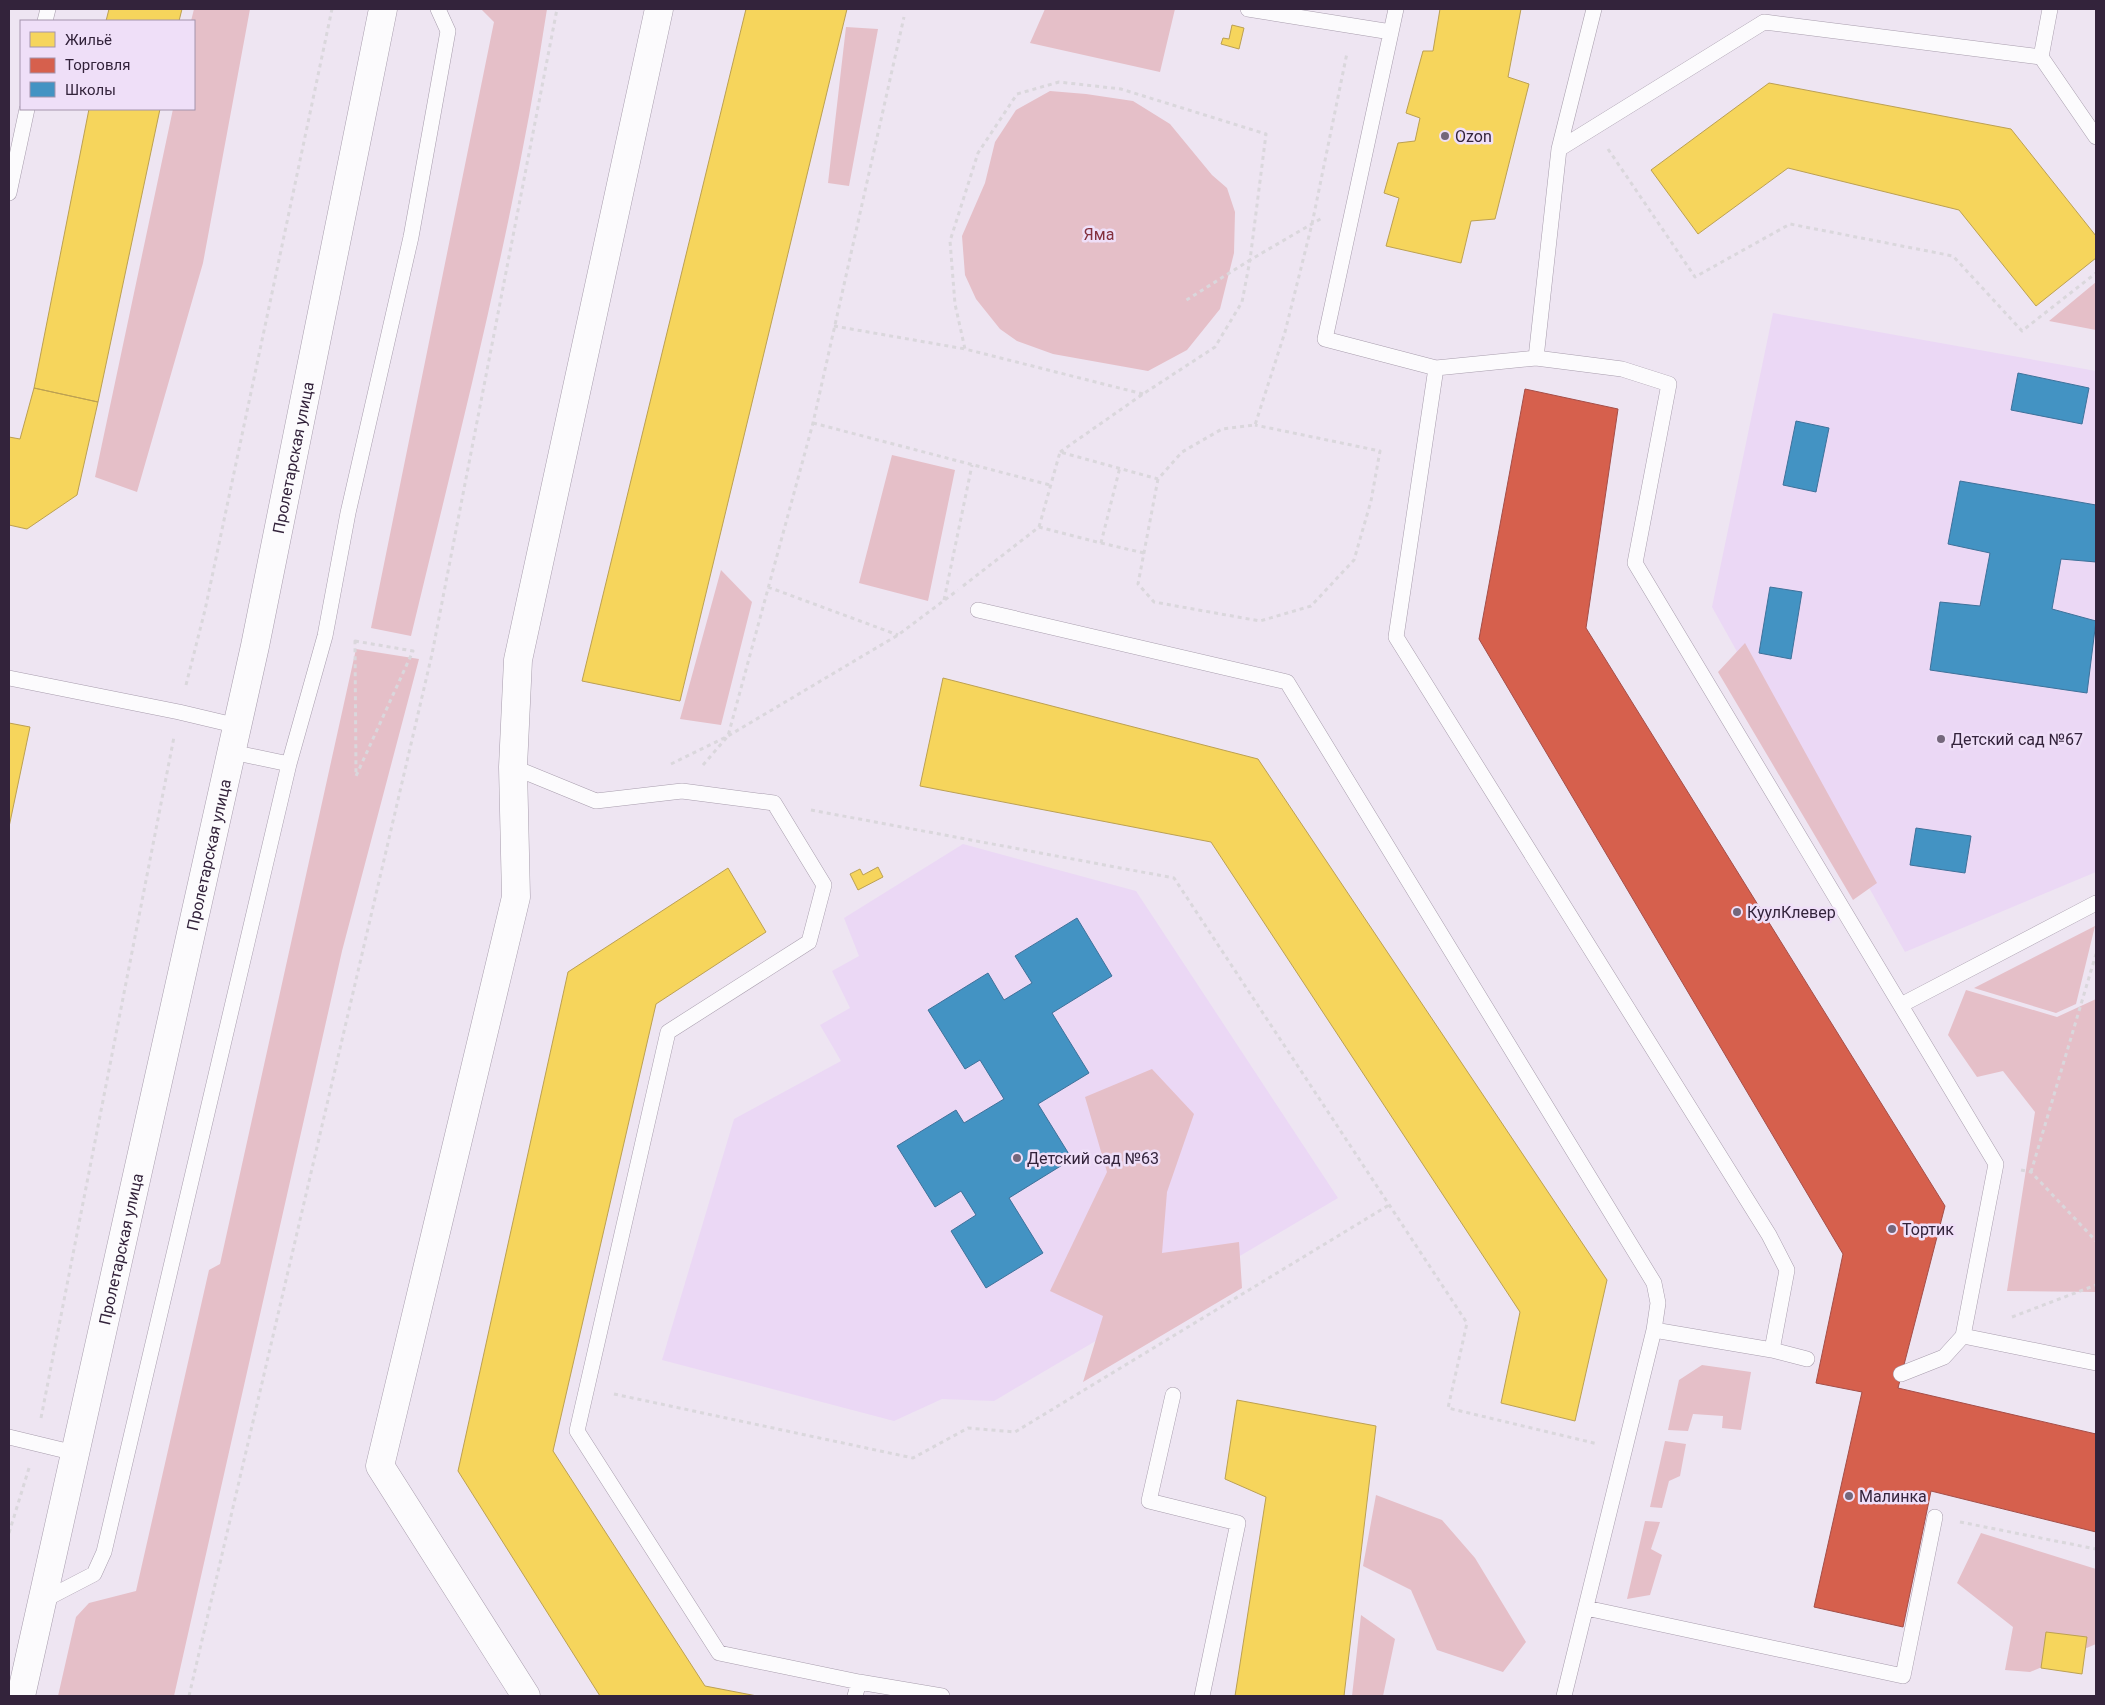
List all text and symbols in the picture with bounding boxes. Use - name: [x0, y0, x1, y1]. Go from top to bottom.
- legend: [20, 20, 195, 110]
- text: Жильё: [65, 31, 112, 49]
- text: Торговля: [65, 56, 130, 74]
- text: Школы: [65, 81, 116, 99]
- place label: Ozon: [1455, 127, 1492, 146]
- marker: Ozon: [1439, 130, 1451, 142]
- park label: Яма: [1084, 225, 1114, 244]
- street label: Пролетарская улица: [269, 380, 318, 535]
- place label: Детский сад №67: [1951, 730, 2083, 749]
- marker: Детский сад №67: [1935, 733, 1947, 745]
- street label: Пролетарская улица: [183, 777, 235, 932]
- place label: КуулКлевер: [1747, 903, 1836, 922]
- marker: КуулКлевер: [1731, 906, 1743, 918]
- place label: Детский сад №63: [1027, 1149, 1159, 1168]
- marker: Детский сад №63: [1011, 1152, 1023, 1164]
- street label: Пролетарская улица: [95, 1171, 147, 1327]
- place label: Тортик: [1902, 1220, 1954, 1239]
- marker: Тортик: [1886, 1223, 1898, 1235]
- place label: Малинка: [1859, 1487, 1927, 1506]
- marker: Малинка: [1843, 1490, 1855, 1502]

